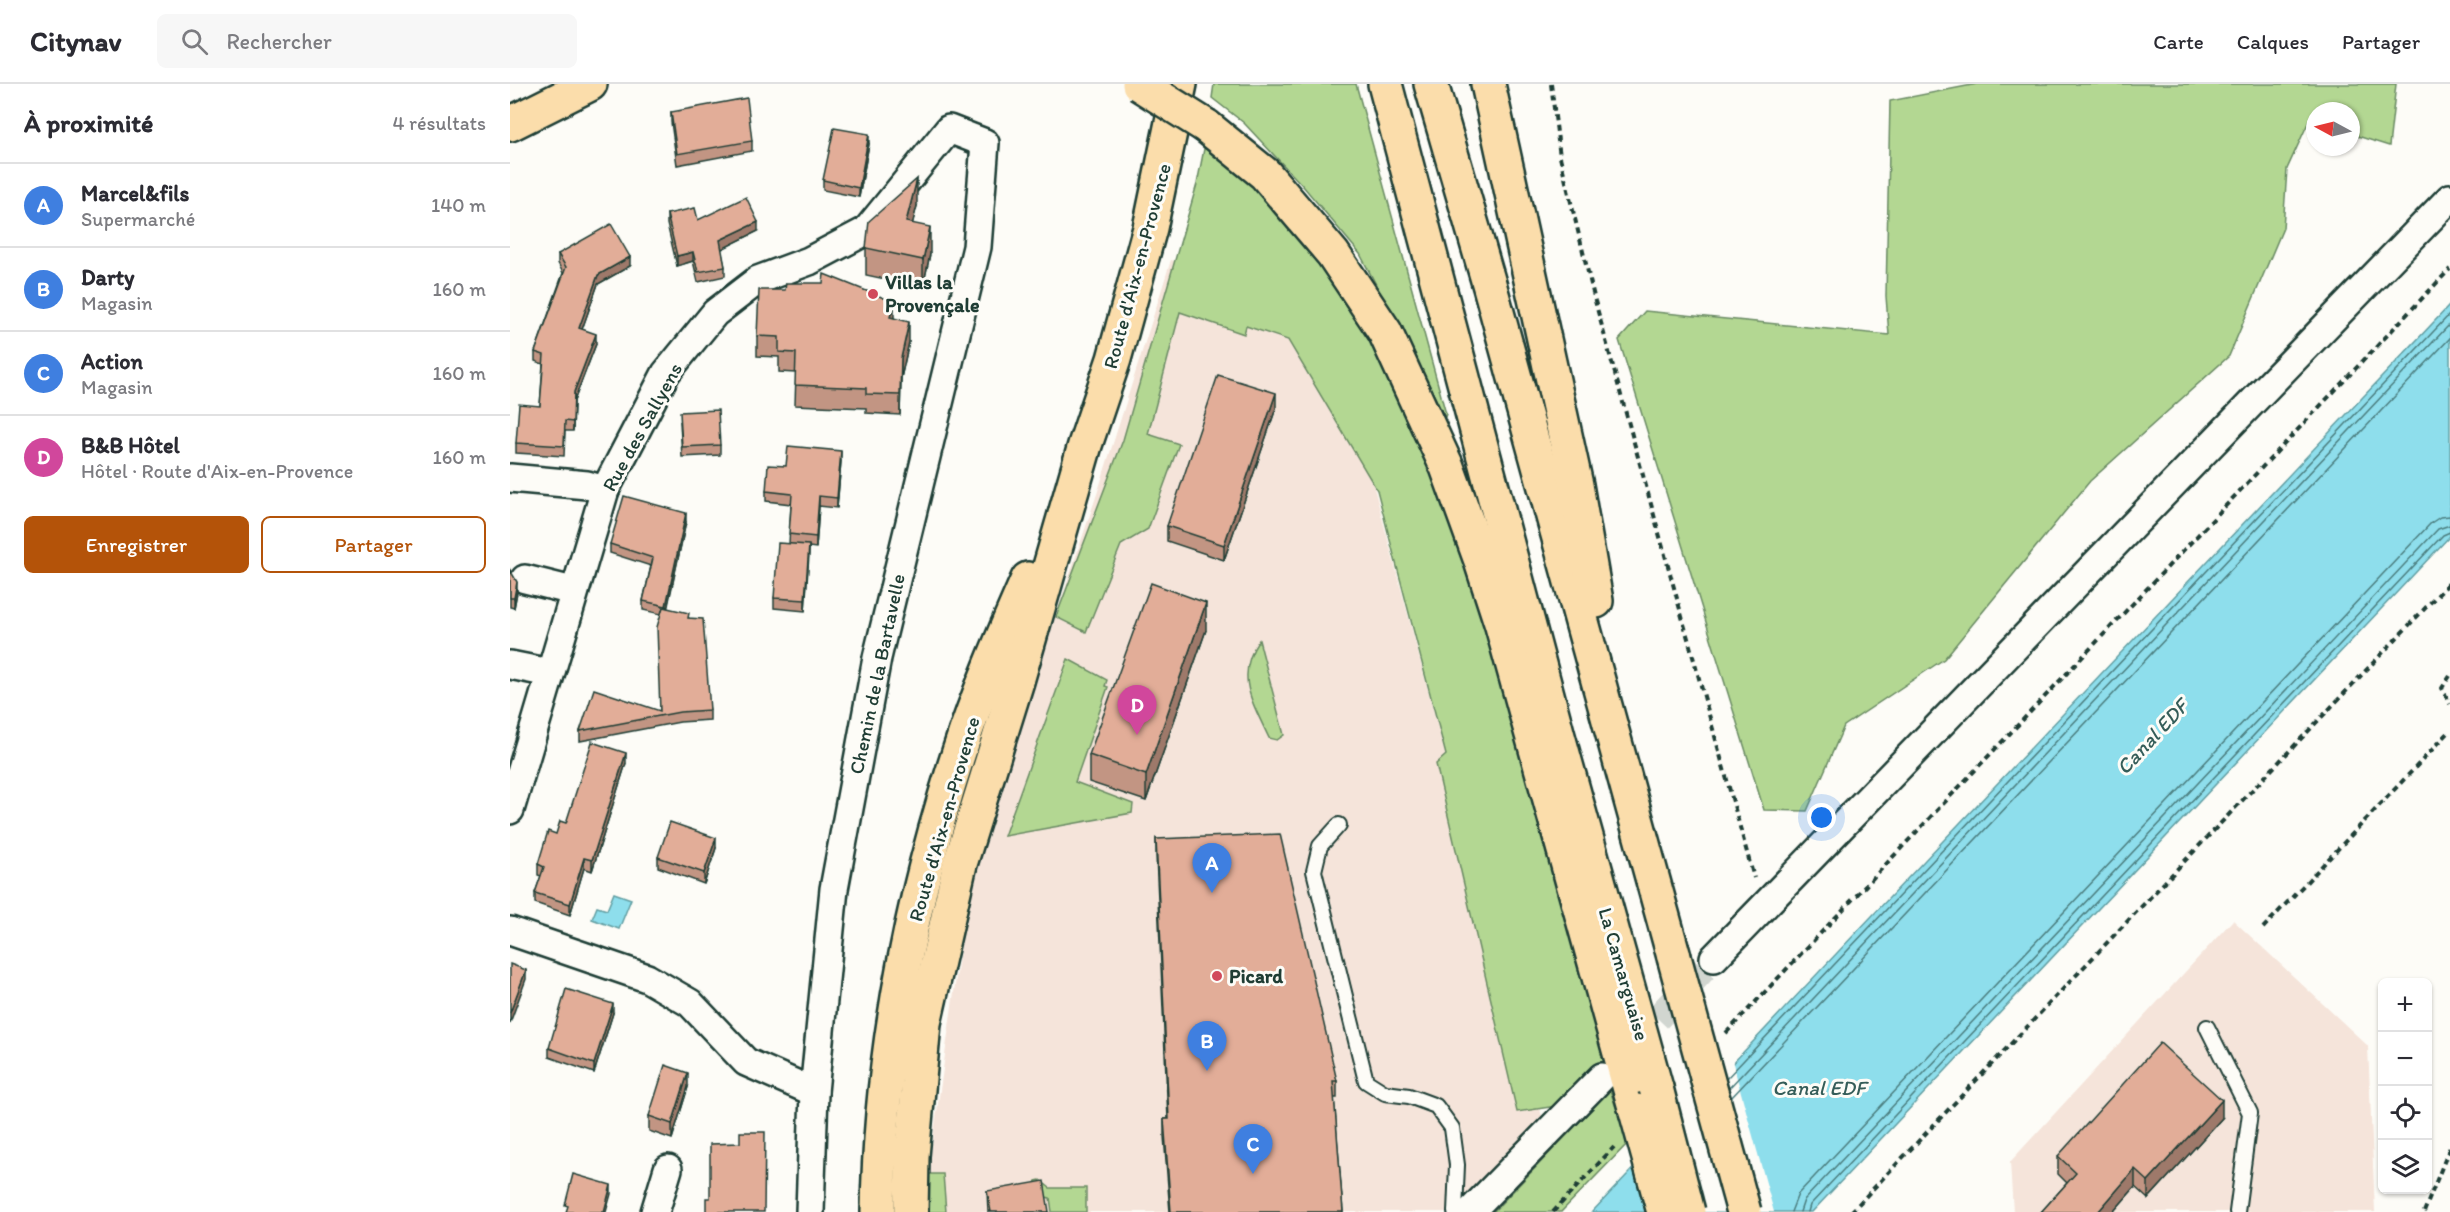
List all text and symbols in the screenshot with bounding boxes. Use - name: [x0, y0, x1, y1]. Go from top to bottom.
- search box: [157, 14, 577, 68]
- text: Citynav: [30, 24, 121, 58]
- icon: search: [178, 25, 211, 58]
- text: Rechercher: [226, 28, 332, 55]
- text: Carte: [2153, 29, 2204, 54]
- text: Calques: [2237, 29, 2309, 54]
- text: Partager: [2342, 29, 2420, 54]
- north arrow: [2306, 102, 2360, 156]
- text: À proximité: [24, 107, 153, 139]
- text: 4 résultats: [393, 111, 486, 135]
- street label: Route d'Aix-en-Provence: [1098, 161, 1176, 371]
- text: Marcel&fils: [81, 180, 189, 207]
- text: A: [37, 193, 50, 217]
- text: 140 m: [431, 193, 486, 217]
- text: Supermarché: [81, 207, 195, 231]
- text: Darty: [81, 264, 134, 291]
- place label: Villas la Provençale: [885, 270, 980, 318]
- text: B: [37, 277, 50, 301]
- text: 160 m: [433, 277, 486, 301]
- marker: Villas la Provençale: [866, 287, 880, 301]
- text: Magasin: [81, 291, 153, 315]
- text: Action: [81, 348, 143, 375]
- street label: Rue des Sallyens: [597, 358, 687, 495]
- text: C: [37, 361, 50, 385]
- text: 160 m: [433, 361, 486, 385]
- text: Magasin: [81, 375, 153, 399]
- text: B&B Hôtel: [81, 432, 180, 459]
- text: D: [37, 445, 50, 469]
- text: 160 m: [433, 445, 486, 469]
- text: Hôtel · Route d'Aix-en-Provence: [81, 459, 353, 483]
- button: Enregistrer: [24, 516, 249, 573]
- button: Partager: [261, 516, 486, 573]
- street label: Chemin de la Bartavelle: [844, 572, 910, 776]
- pin: D: [1118, 686, 1156, 735]
- water label: Canal EDF: [2111, 692, 2195, 779]
- street label: Route d'Aix-en-Provence: [903, 714, 985, 924]
- your location: [1807, 803, 1836, 832]
- pin: A: [1192, 844, 1232, 893]
- street label: La Camarguaise: [1594, 905, 1654, 1043]
- place label: Picard: [1229, 964, 1283, 988]
- marker: Picard: [1210, 969, 1224, 983]
- map controls: [2378, 978, 2432, 1194]
- button: +: [2378, 978, 2432, 1032]
- pin: B: [1188, 1022, 1226, 1071]
- button: −: [2378, 1032, 2432, 1086]
- water label: Canal EDF: [1772, 1075, 1869, 1100]
- button: locate: [2378, 1086, 2432, 1140]
- pin: C: [1234, 1124, 1272, 1174]
- button: layers: [2378, 1140, 2432, 1194]

